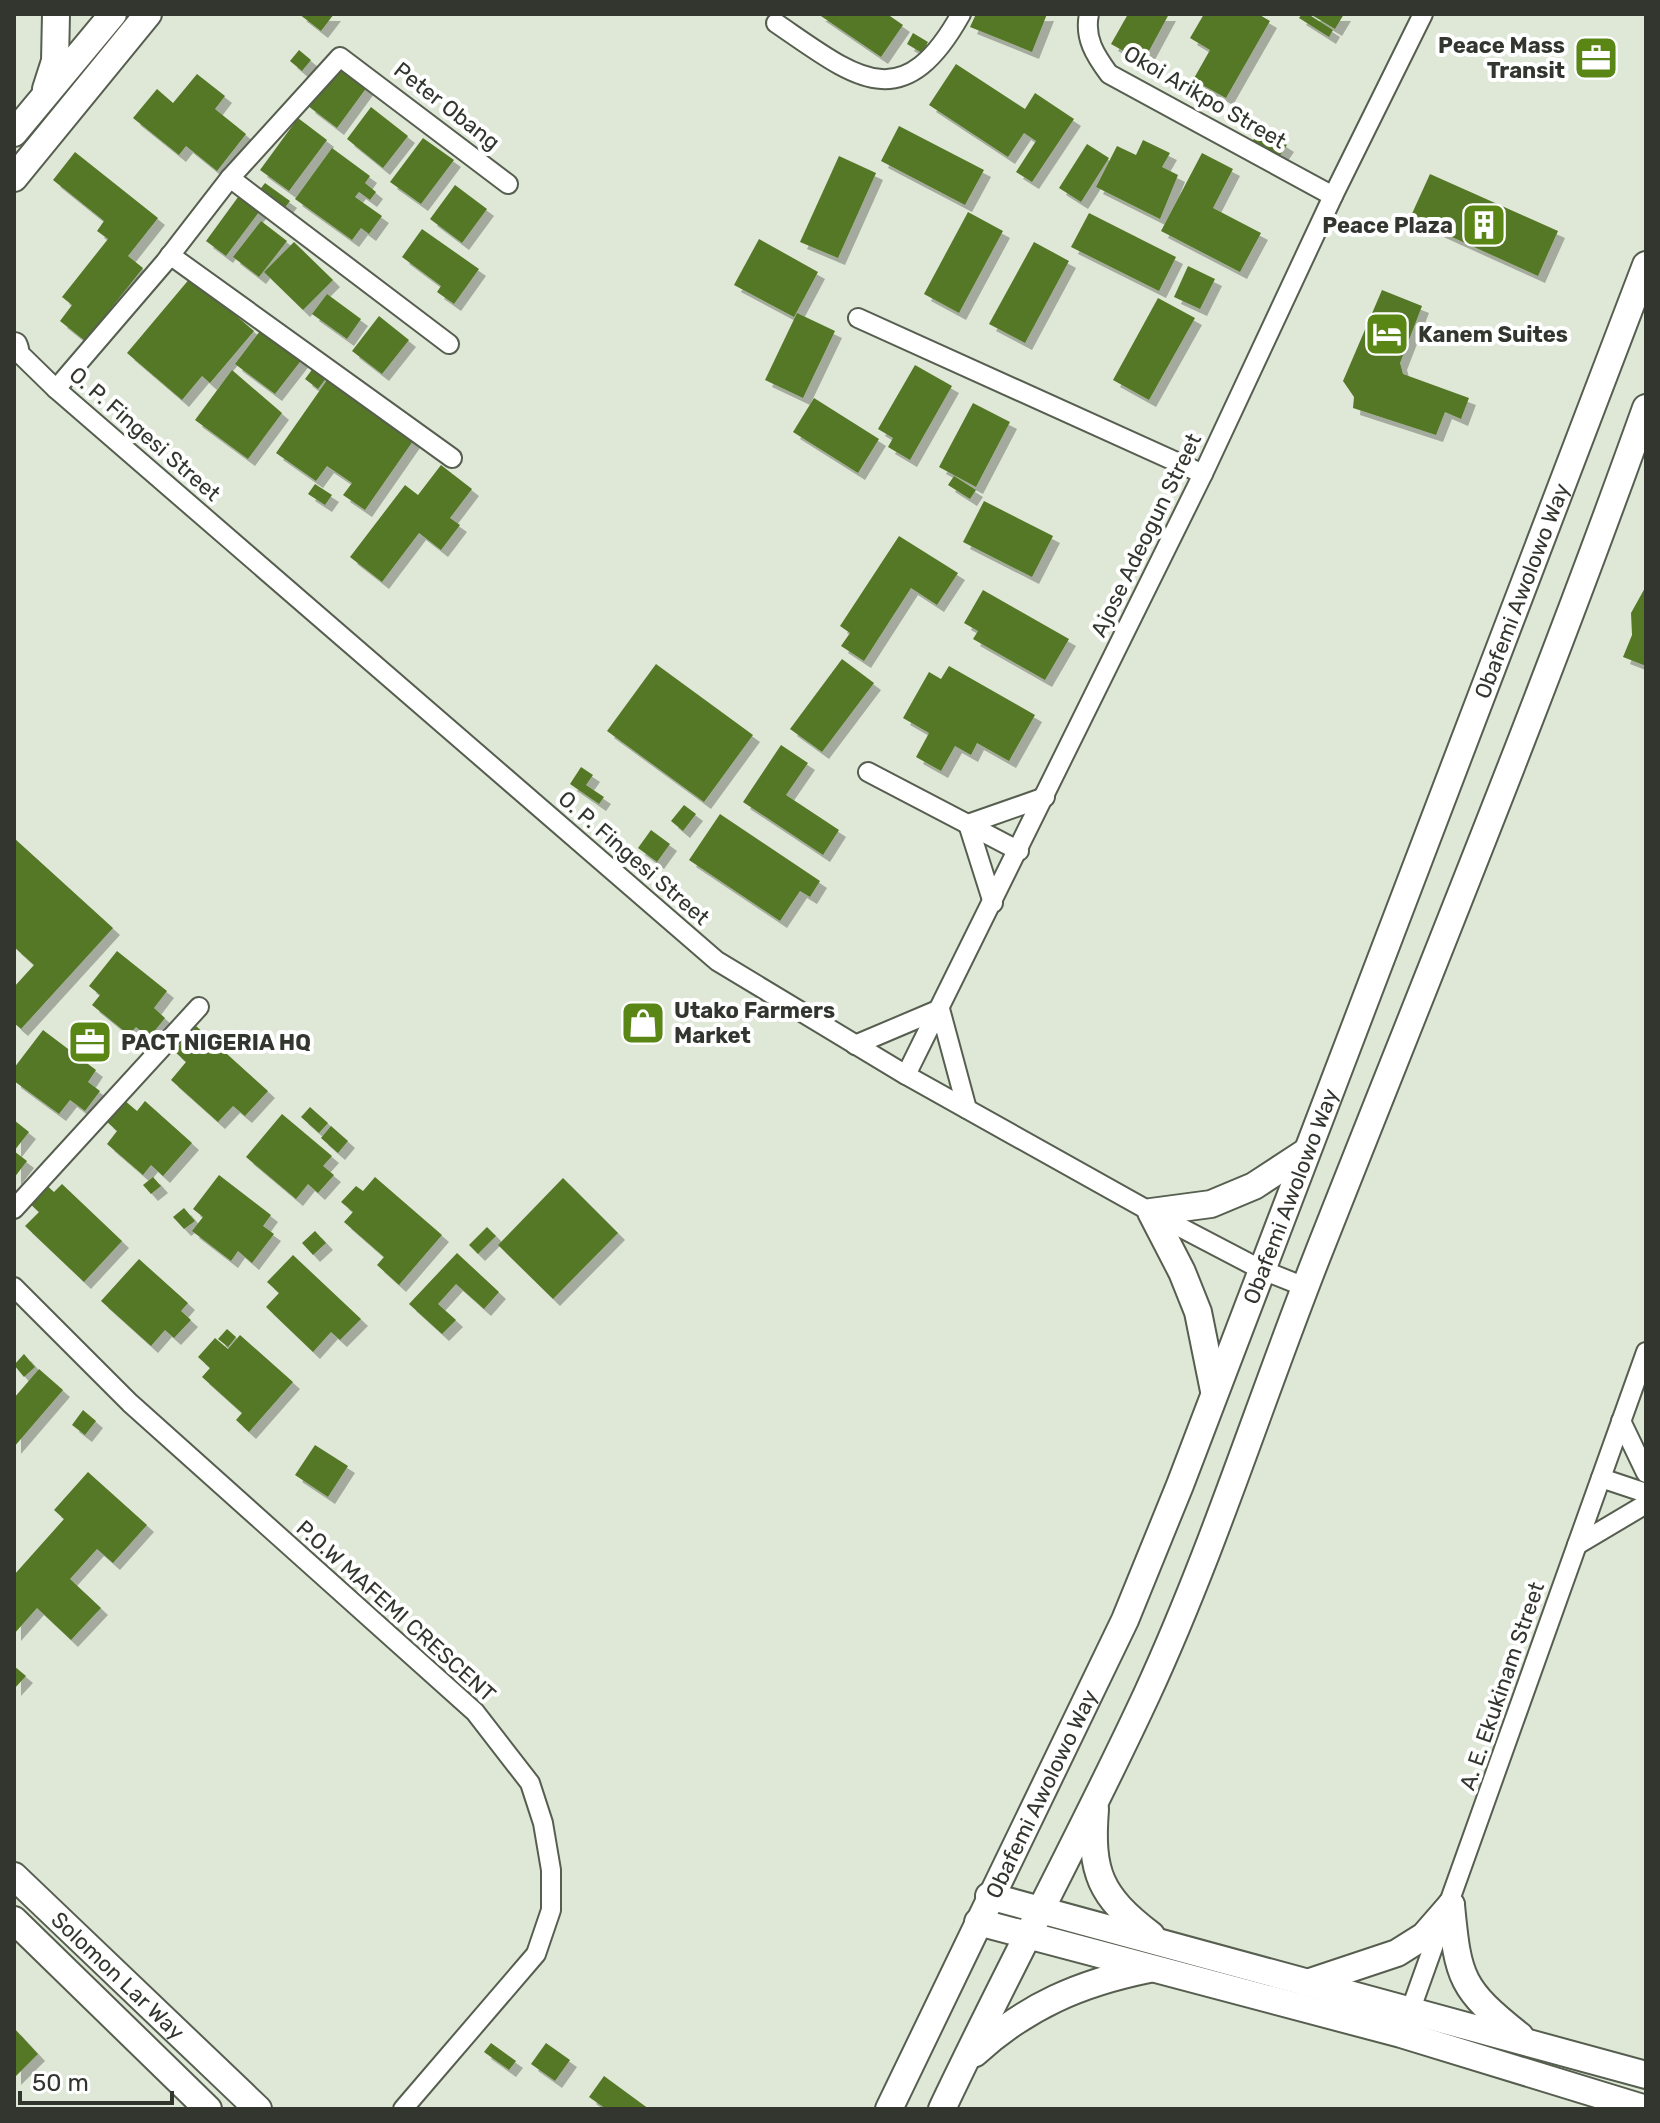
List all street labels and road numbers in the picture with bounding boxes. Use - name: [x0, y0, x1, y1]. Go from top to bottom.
- street label: Okoi Arikpo Street: [1119, 40, 1291, 155]
- street label: Peter Obang: [389, 56, 505, 156]
- street label: O. P. Fingesi Street: [64, 361, 226, 507]
- street label: Ajose Adeogun Street: [1085, 428, 1207, 641]
- street label: Obafemi Awolowo Way: [1468, 479, 1575, 702]
- street label: O. P. Fingesi Street: [553, 785, 715, 931]
- street label: Obafemi Awolowo Way: [1237, 1085, 1344, 1308]
- street label: P.O.W MAFEMI CRESCENT: [291, 1514, 501, 1708]
- street label: A. E. Ekukinam Street: [1454, 1578, 1550, 1794]
- street label: Obafemi Awolowo Way: [979, 1685, 1103, 1903]
- street label: Solomon Lar Way: [46, 1906, 190, 2045]

